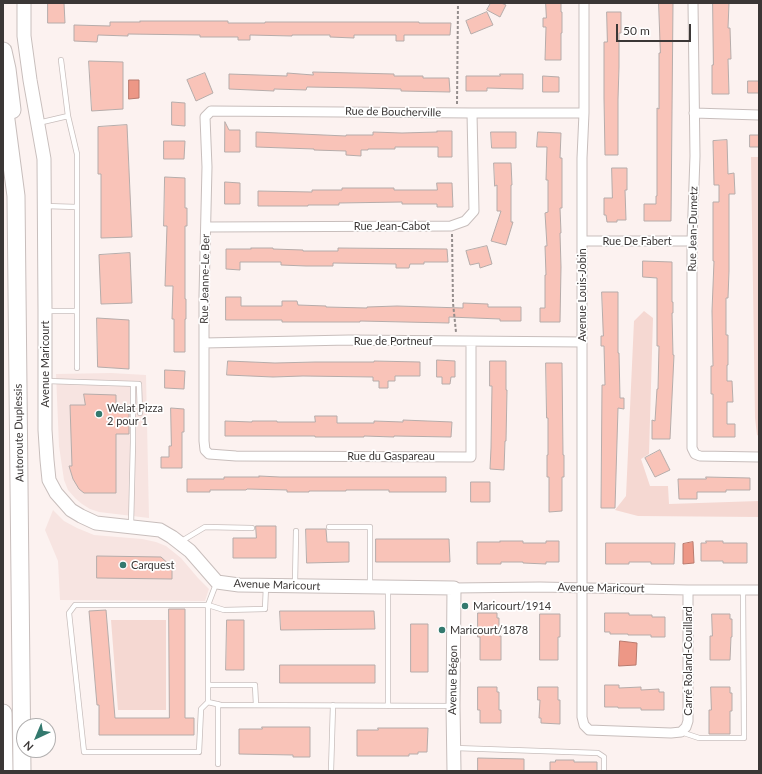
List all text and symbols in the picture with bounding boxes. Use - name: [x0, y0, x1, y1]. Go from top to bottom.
- scale bar: [618, 16, 693, 42]
- text: 50 m: [623, 23, 650, 38]
- street label: Rue de Boucherville: [345, 105, 441, 119]
- street label: Rue Jean-Dumetz: [686, 186, 700, 272]
- street label: Rue Jean-Cabot: [354, 219, 430, 233]
- street label: Rue Jeanne-Le Ber: [198, 234, 212, 324]
- street label: Rue De Fabert: [602, 234, 672, 248]
- street label: Avenue Louis-Jobin: [575, 248, 589, 342]
- street label: Avenue Maricourt: [38, 321, 52, 407]
- street label: Rue de Portneuf: [354, 334, 432, 348]
- street label: Autoroute Duplessis: [12, 384, 26, 482]
- place label: Welat Pizza 2 pour 1: [107, 401, 163, 427]
- marker: Welat Pizza 2 pour 1: [94, 409, 104, 419]
- street label: Rue du Gaspareau: [347, 449, 435, 463]
- place label: Carquest: [131, 558, 174, 572]
- marker: Carquest: [118, 560, 128, 570]
- street label: Avenue Maricourt: [233, 577, 321, 593]
- street label: Avenue Maricourt: [557, 581, 645, 595]
- place label: Maricourt/1914: [473, 599, 551, 613]
- marker: Maricourt/1914: [460, 601, 470, 611]
- street label: Carré Roland-Couillard: [681, 606, 695, 716]
- place label: Maricourt/1878: [450, 623, 528, 637]
- marker: Maricourt/1878: [437, 625, 447, 635]
- street label: Avenue Bégon: [446, 645, 460, 715]
- north arrow: [16, 718, 56, 758]
- text: N: [20, 739, 36, 754]

